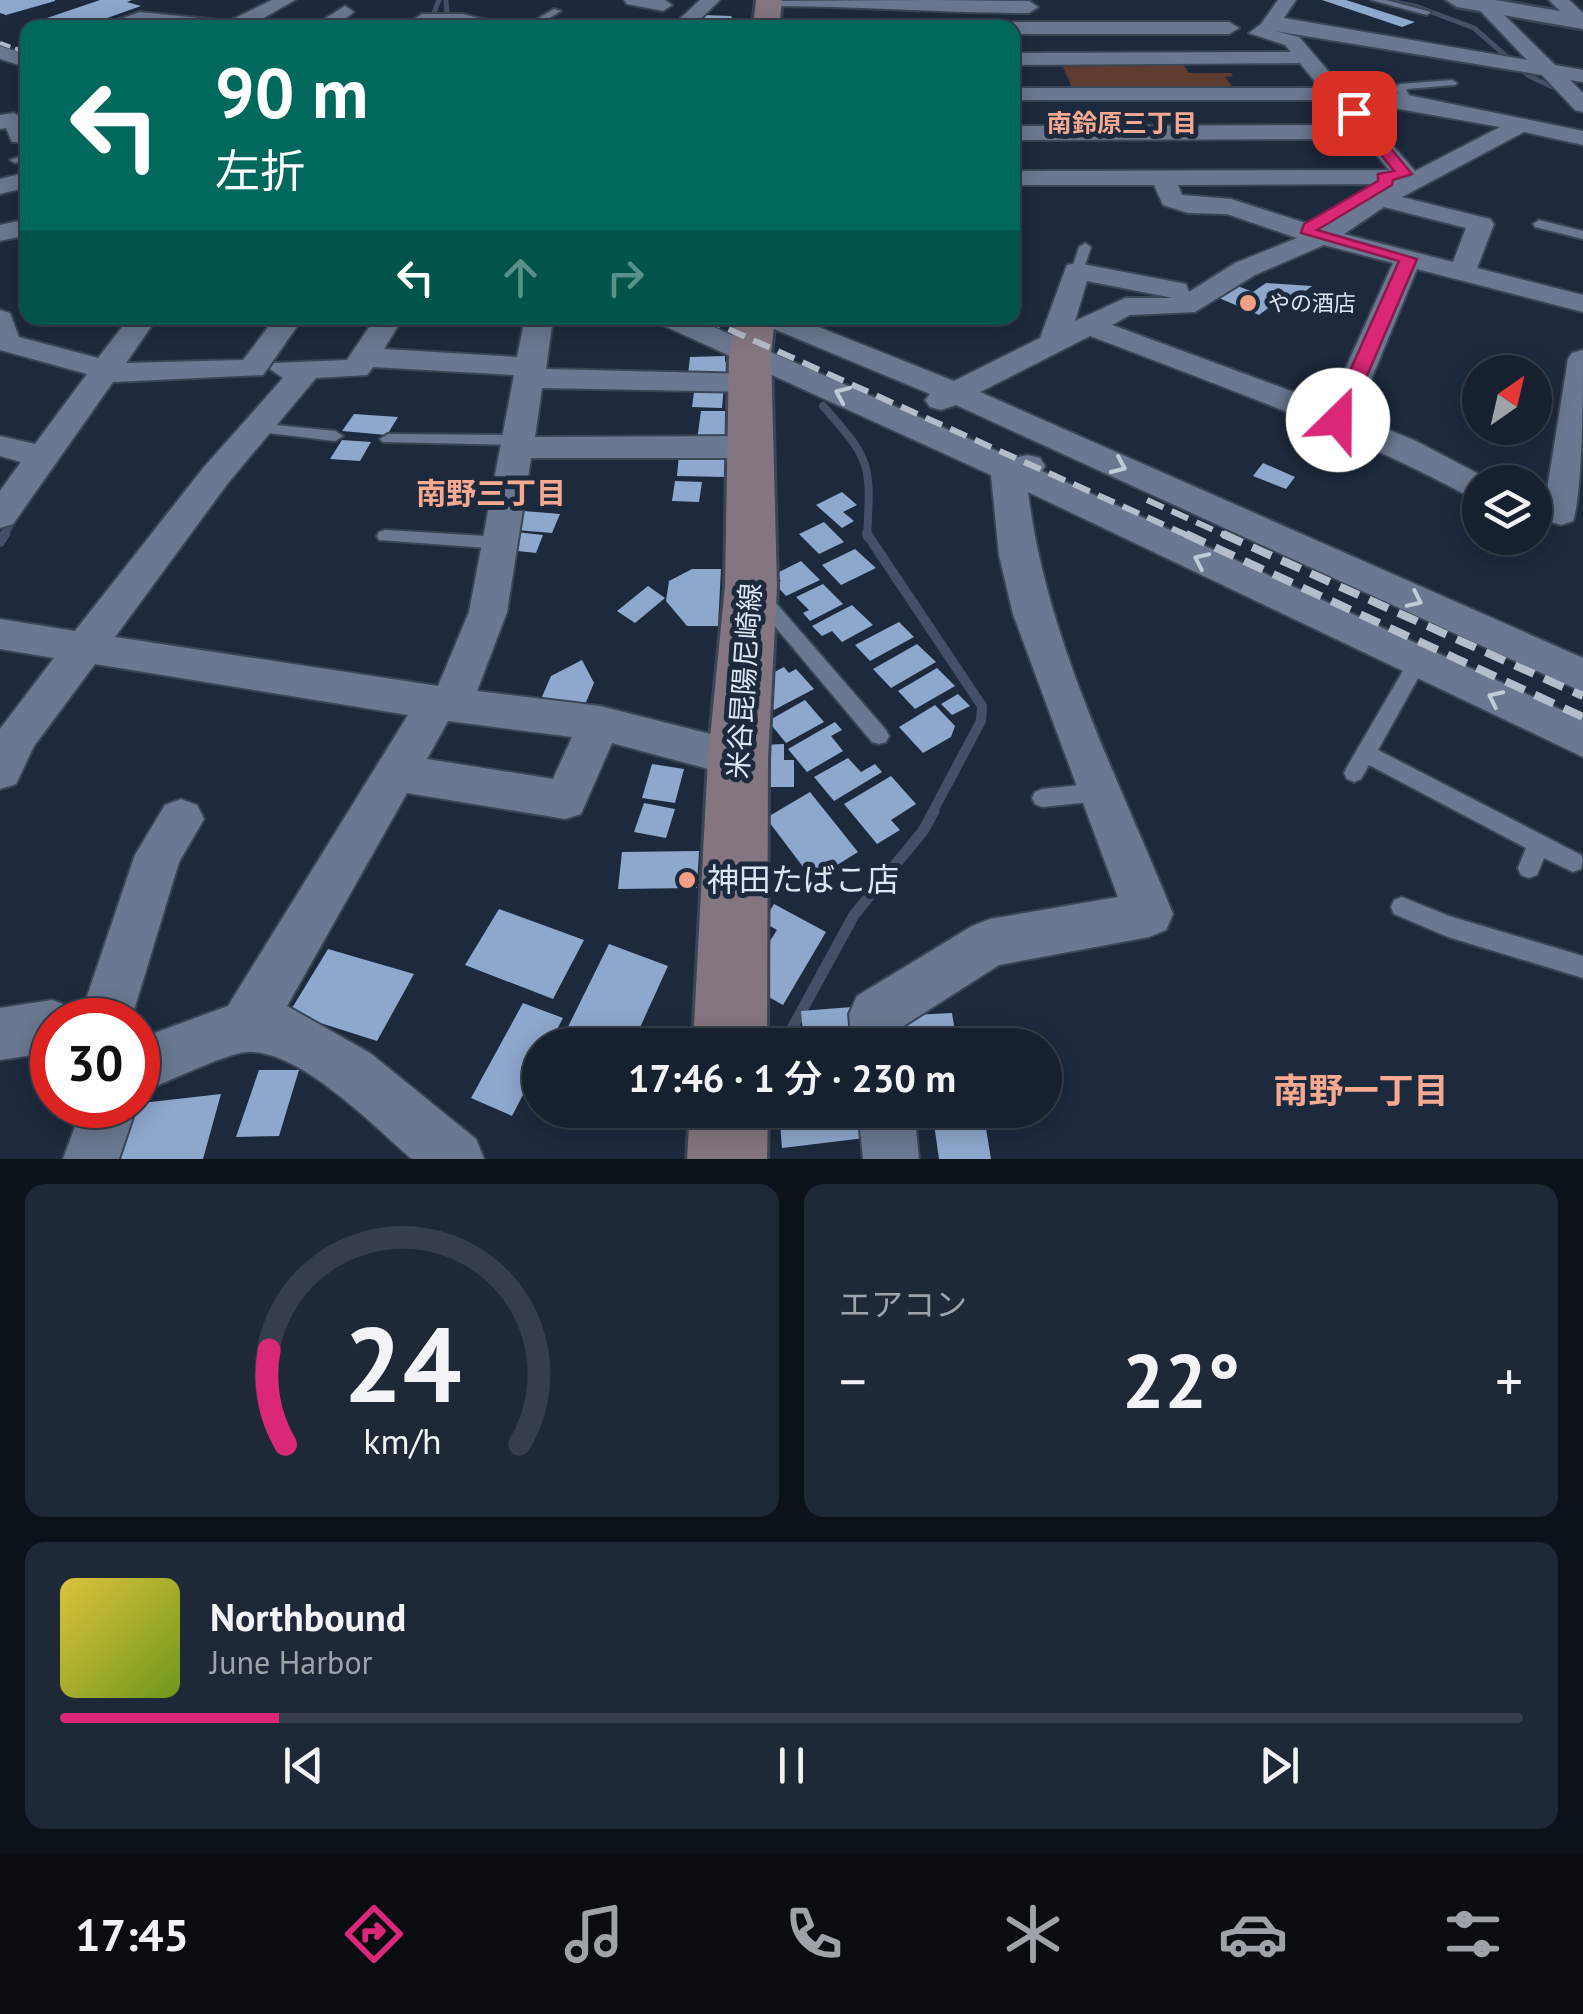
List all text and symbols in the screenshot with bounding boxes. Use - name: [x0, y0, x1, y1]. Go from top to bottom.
- text: 90 m: [215, 47, 368, 137]
- icon: left: [50, 60, 180, 190]
- pin: [1312, 71, 1397, 156]
- icon: arrive: [1327, 86, 1382, 141]
- district label: 南鈴原三丁目: [1047, 107, 1197, 139]
- text: 左折: [215, 141, 305, 199]
- icon: left: [388, 250, 443, 305]
- icon: ahead: [493, 250, 548, 305]
- icon: right: [598, 250, 653, 305]
- place label: やの酒店: [1268, 289, 1356, 317]
- marker: やの酒店: [1237, 292, 1259, 314]
- north arrow: [1462, 355, 1552, 445]
- map controls: [1462, 355, 1552, 555]
- position arrow: [1286, 368, 1390, 472]
- one-way arrow: [834, 385, 852, 405]
- one-way arrow: [1108, 454, 1126, 474]
- button: layers: [1462, 465, 1552, 555]
- district label: 南野三丁目: [416, 473, 566, 512]
- one-way arrow: [1193, 552, 1211, 572]
- street label: 米谷昆陽尼崎線: [718, 582, 769, 780]
- one-way arrow: [1405, 587, 1423, 607]
- one-way arrow: [1487, 690, 1505, 710]
- place label: 神田たばこ店: [707, 858, 899, 900]
- marker: 神田たばこ店: [676, 869, 698, 891]
- speed limit sign: 30: [30, 998, 160, 1128]
- text: 17:46 · 1 分 · 230 m: [628, 1053, 956, 1102]
- district label: 南野一丁目: [1273, 1067, 1449, 1113]
- text: エアコン: [839, 1283, 967, 1325]
- text: 24: [343, 1296, 461, 1431]
- text: 22°: [1122, 1332, 1240, 1429]
- text: −: [839, 1345, 867, 1416]
- text: +: [1495, 1345, 1523, 1416]
- text: km/h: [363, 1418, 441, 1464]
- text: Northbound: [210, 1592, 406, 1641]
- text: June Harbor: [210, 1641, 372, 1683]
- icon: previous: [276, 1738, 331, 1793]
- icon: pause: [764, 1738, 819, 1793]
- icon: next: [1252, 1738, 1307, 1793]
- icon: directions: [339, 1899, 409, 1969]
- icon: music: [559, 1899, 629, 1969]
- icon: phone: [779, 1899, 849, 1969]
- icon: climate: [998, 1899, 1068, 1969]
- icon: car: [1218, 1899, 1288, 1969]
- icon: filters: [1438, 1899, 1508, 1969]
- text: 17:45: [75, 1905, 189, 1963]

